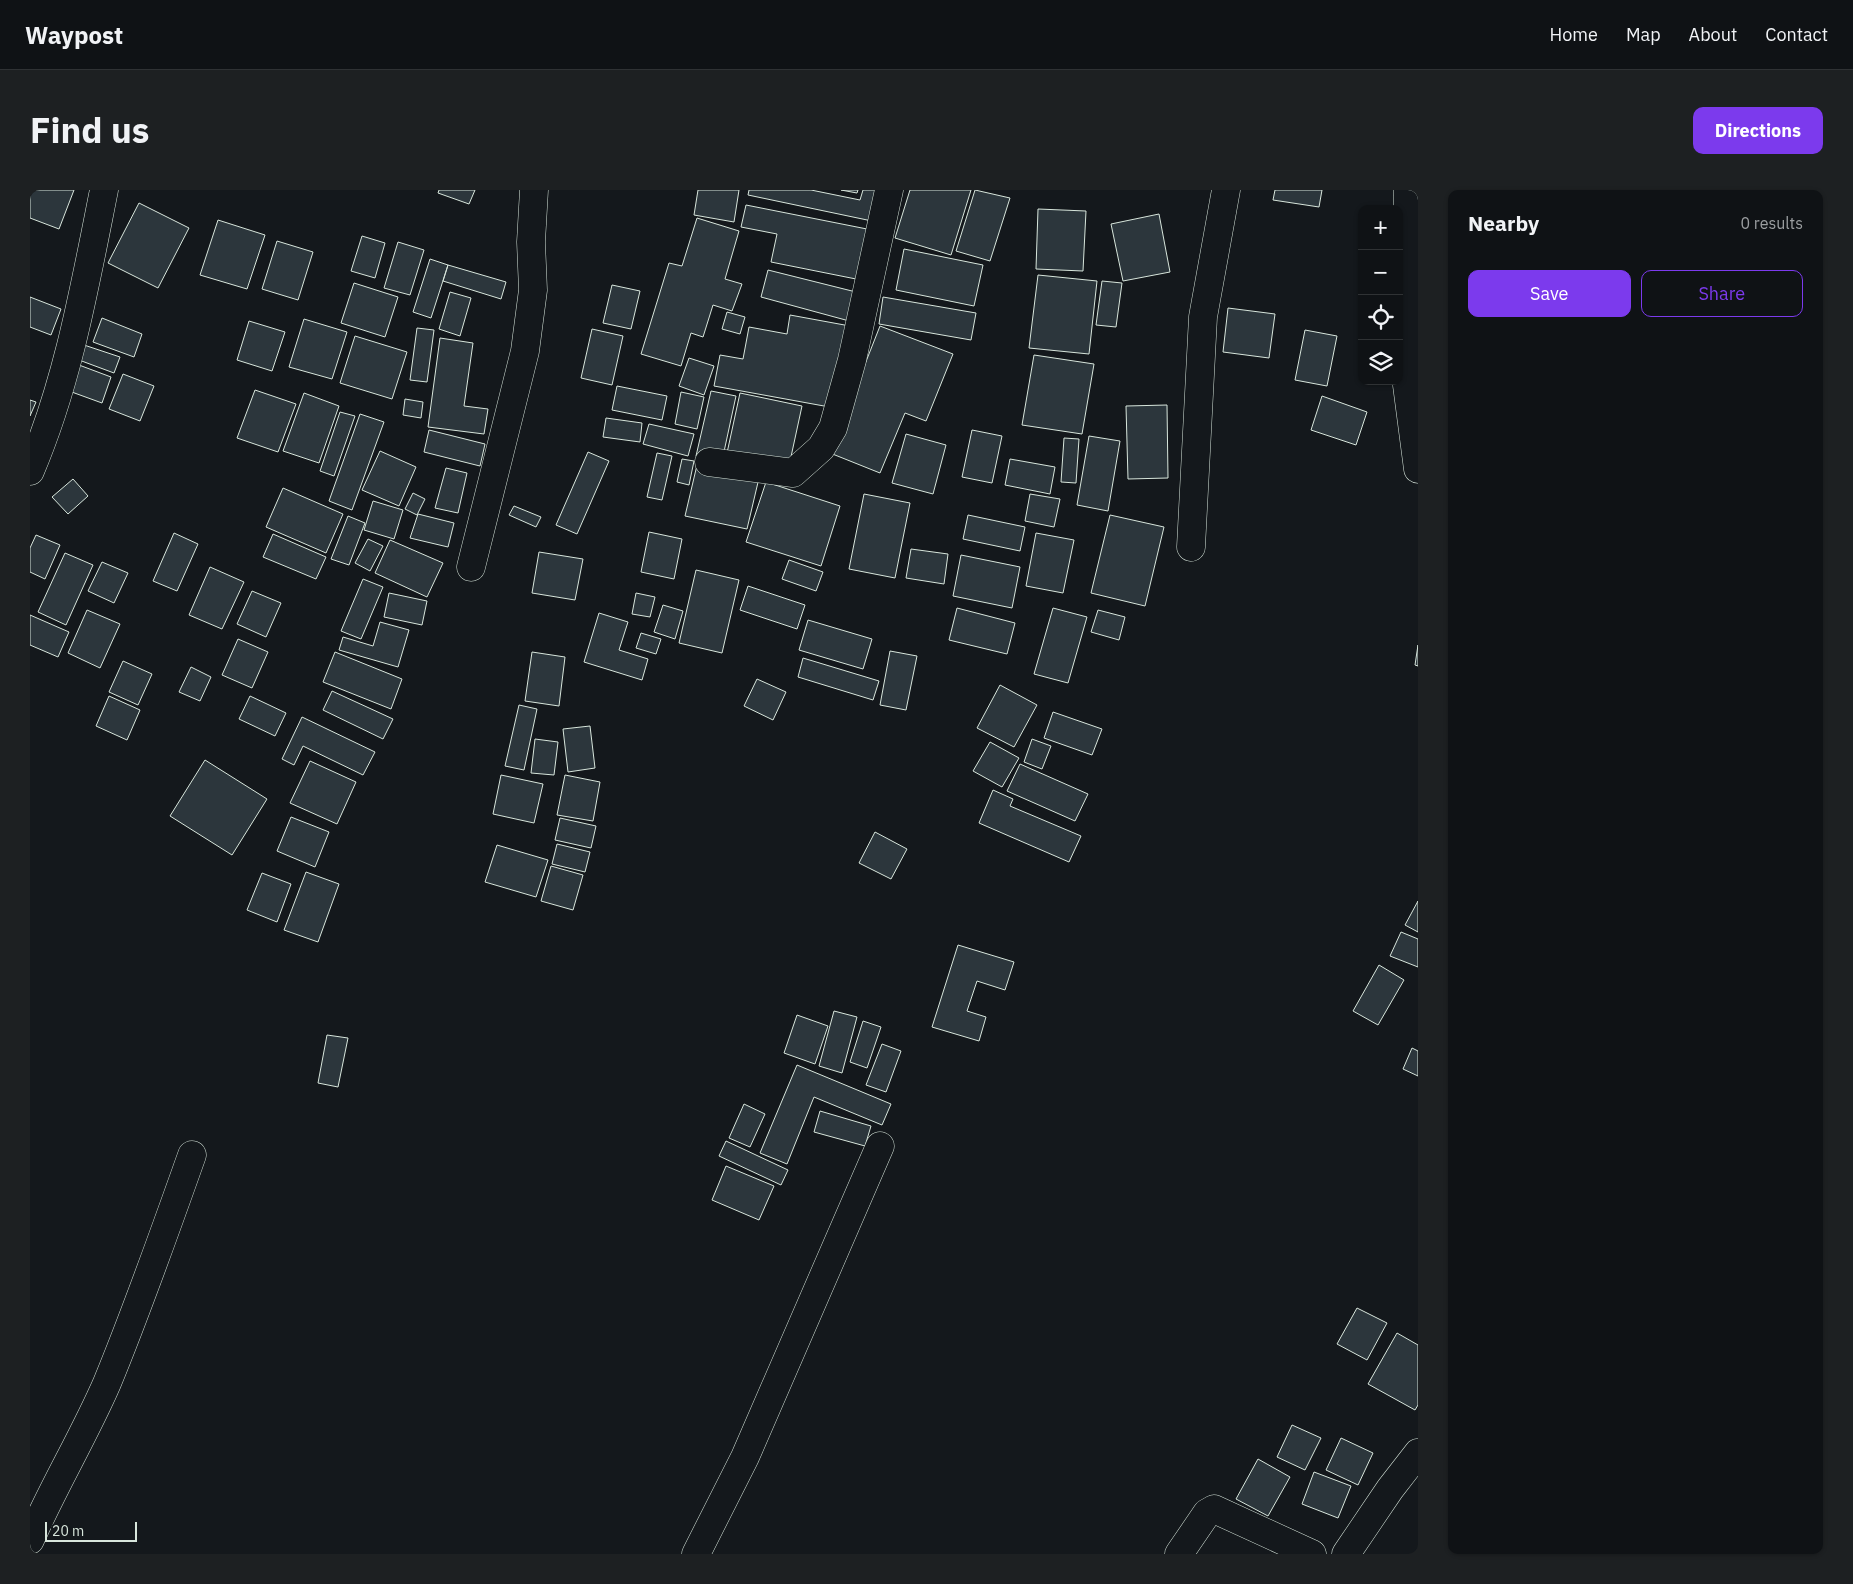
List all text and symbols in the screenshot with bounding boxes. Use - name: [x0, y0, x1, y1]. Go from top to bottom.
- text: Waypost: [25, 19, 123, 51]
- text: Home: [1550, 23, 1598, 46]
- text: Map: [1626, 23, 1661, 46]
- text: About: [1689, 23, 1737, 46]
- text: Contact: [1765, 23, 1828, 46]
- text: Find us: [30, 107, 149, 153]
- button: Directions: [1693, 107, 1823, 154]
- map controls: [1358, 205, 1403, 385]
- button: +: [1358, 205, 1403, 250]
- text: Nearby: [1468, 209, 1539, 237]
- text: 0 results: [1740, 213, 1803, 233]
- button: −: [1358, 250, 1403, 295]
- button: Save: [1468, 270, 1631, 317]
- button: Share: [1641, 270, 1803, 317]
- button: locate: [1358, 295, 1403, 340]
- button: layers: [1358, 340, 1403, 385]
- scale bar: [45, 1519, 138, 1542]
- text: 20 m: [52, 1522, 84, 1540]

